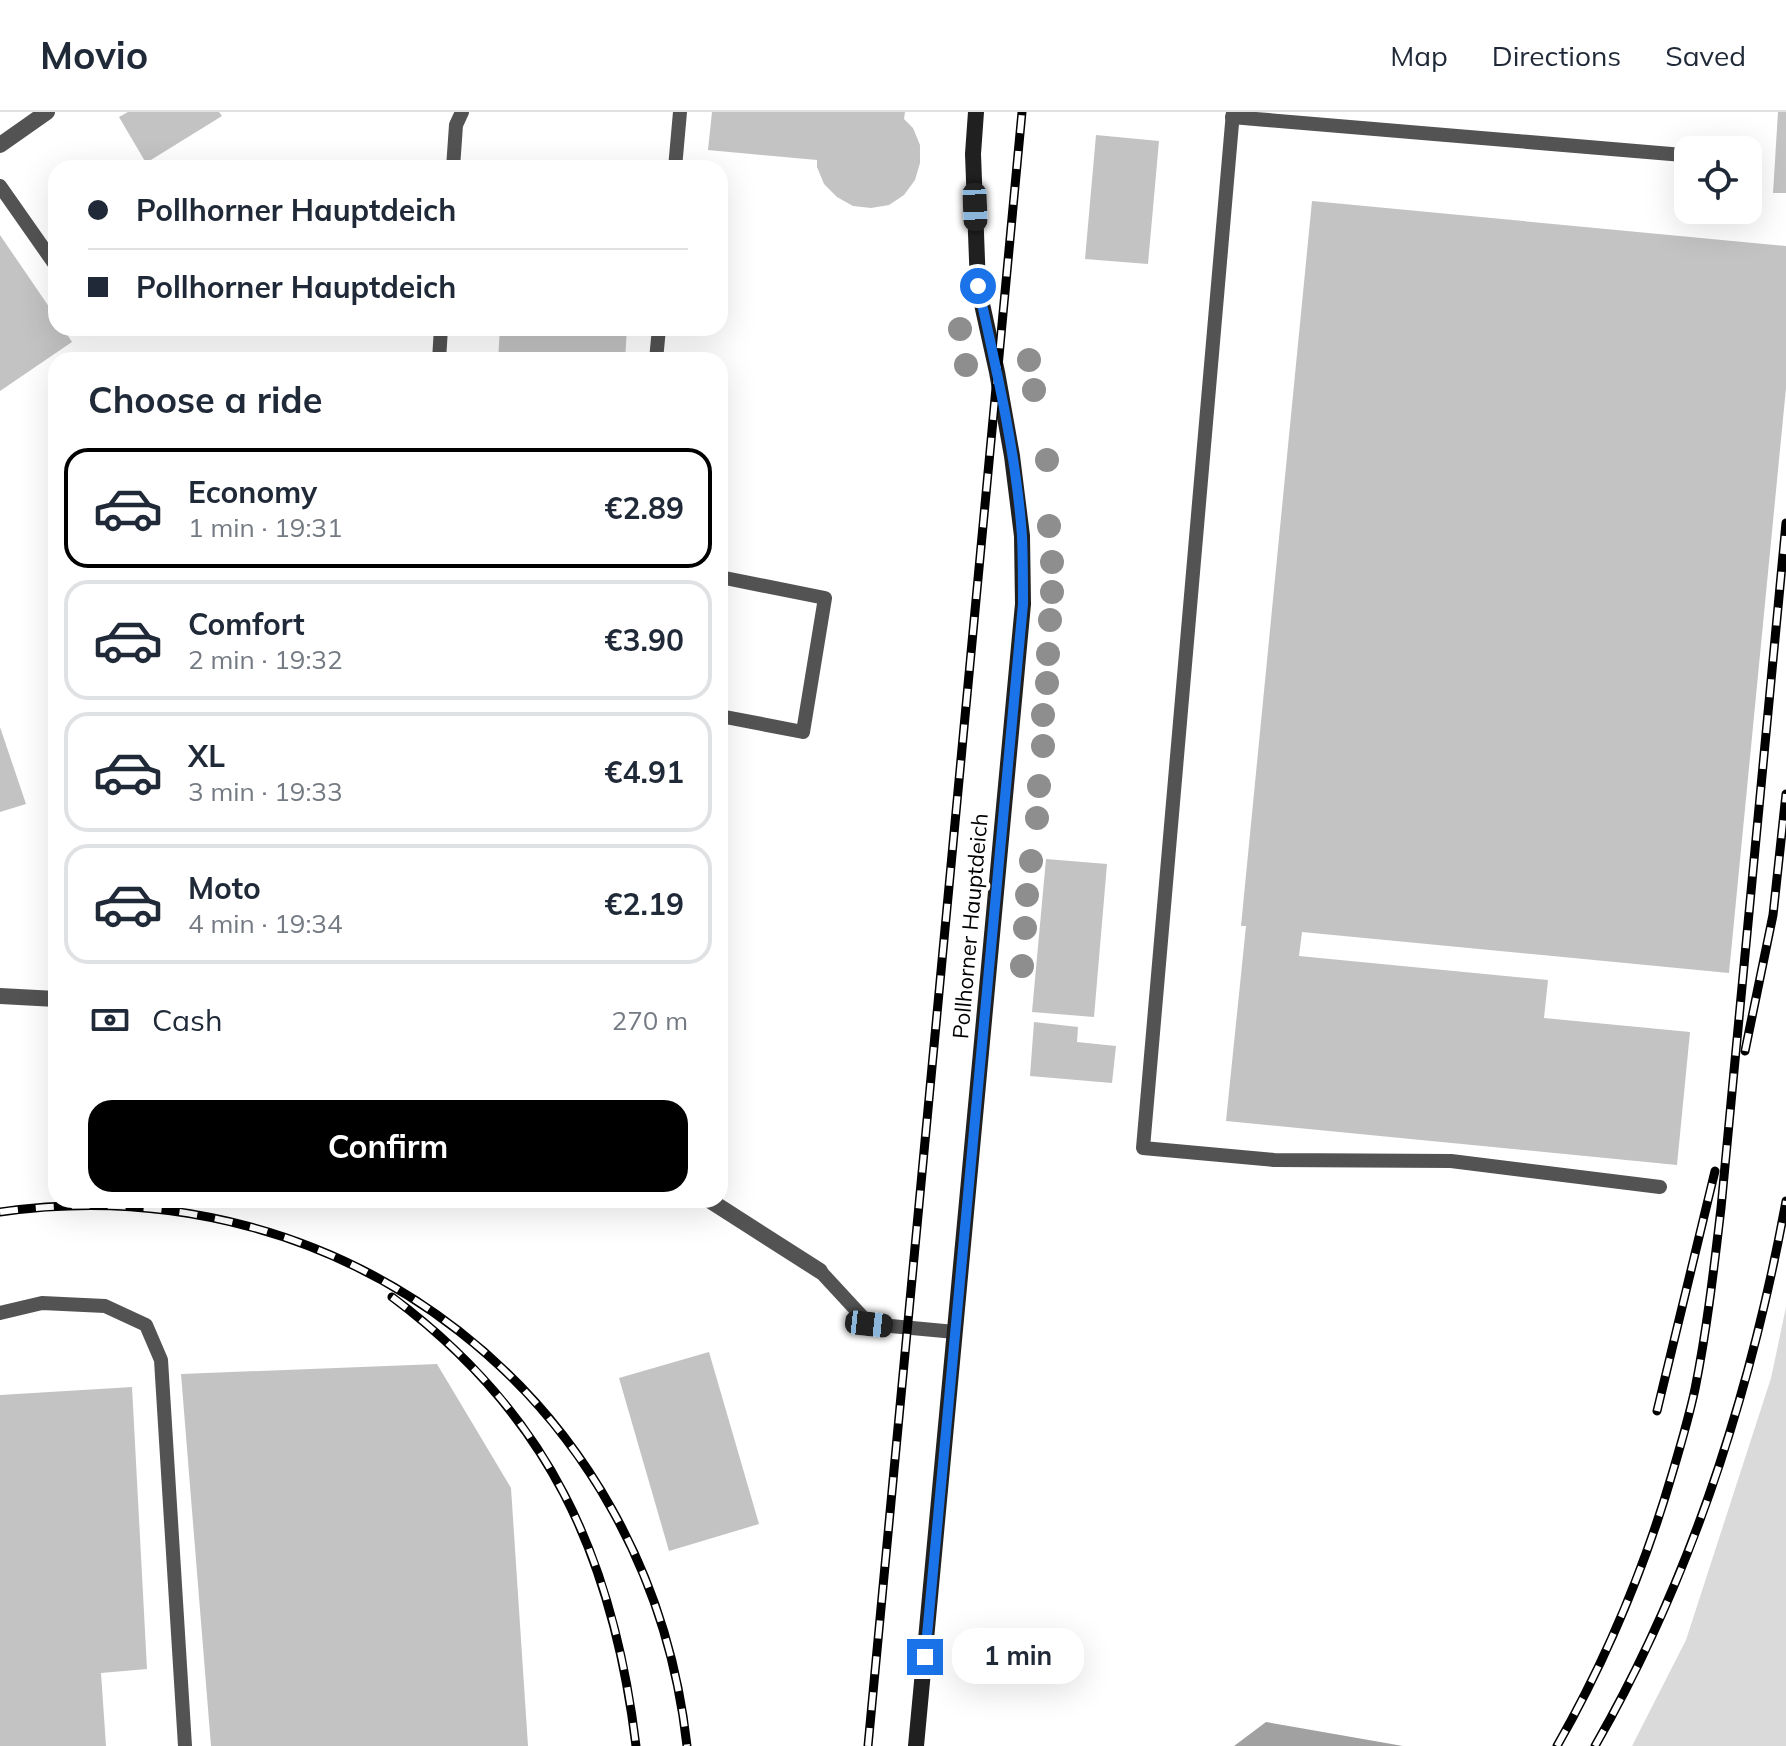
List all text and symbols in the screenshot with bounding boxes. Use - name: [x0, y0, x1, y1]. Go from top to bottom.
- text: Movio: [40, 31, 148, 79]
- text: Map: [1390, 38, 1448, 73]
- text: Directions: [1492, 38, 1621, 73]
- text: Saved: [1665, 38, 1746, 73]
- map controls: [1674, 136, 1762, 224]
- button: locate: [1674, 136, 1762, 224]
- car: [962, 183, 988, 231]
- text: Pollhorner Hauptdeich: [136, 191, 456, 229]
- text: Pollhorner Hauptdeich: [136, 268, 456, 306]
- route start: [960, 268, 996, 304]
- text: Choose a ride: [88, 377, 322, 422]
- icon: car: [92, 472, 164, 544]
- text: Economy: [188, 473, 317, 511]
- text: €2.89: [605, 489, 684, 527]
- text: 1 min · 19:31: [188, 511, 343, 544]
- icon: car: [92, 604, 164, 676]
- text: Comfort: [188, 605, 305, 643]
- text: €3.90: [605, 621, 684, 659]
- text: 2 min · 19:32: [188, 643, 343, 676]
- icon: car: [92, 736, 164, 808]
- text: XL: [188, 737, 225, 775]
- text: €4.91: [605, 753, 684, 791]
- text: 3 min · 19:33: [188, 775, 343, 808]
- street label: Pollhorner Hauptdeich: [946, 812, 994, 1040]
- icon: car: [92, 868, 164, 940]
- text: Moto: [188, 869, 261, 907]
- text: €2.19: [605, 885, 684, 923]
- text: 4 min · 19:34: [188, 907, 343, 940]
- icon: cash: [88, 998, 132, 1042]
- text: Cash: [152, 1001, 223, 1039]
- text: 270 m: [612, 1004, 688, 1037]
- button: Confirm: [88, 1100, 688, 1192]
- car: [844, 1310, 894, 1338]
- callout: 1 min: [953, 1629, 1085, 1685]
- route end: [907, 1639, 943, 1675]
- text: 1 min: [984, 1639, 1052, 1672]

